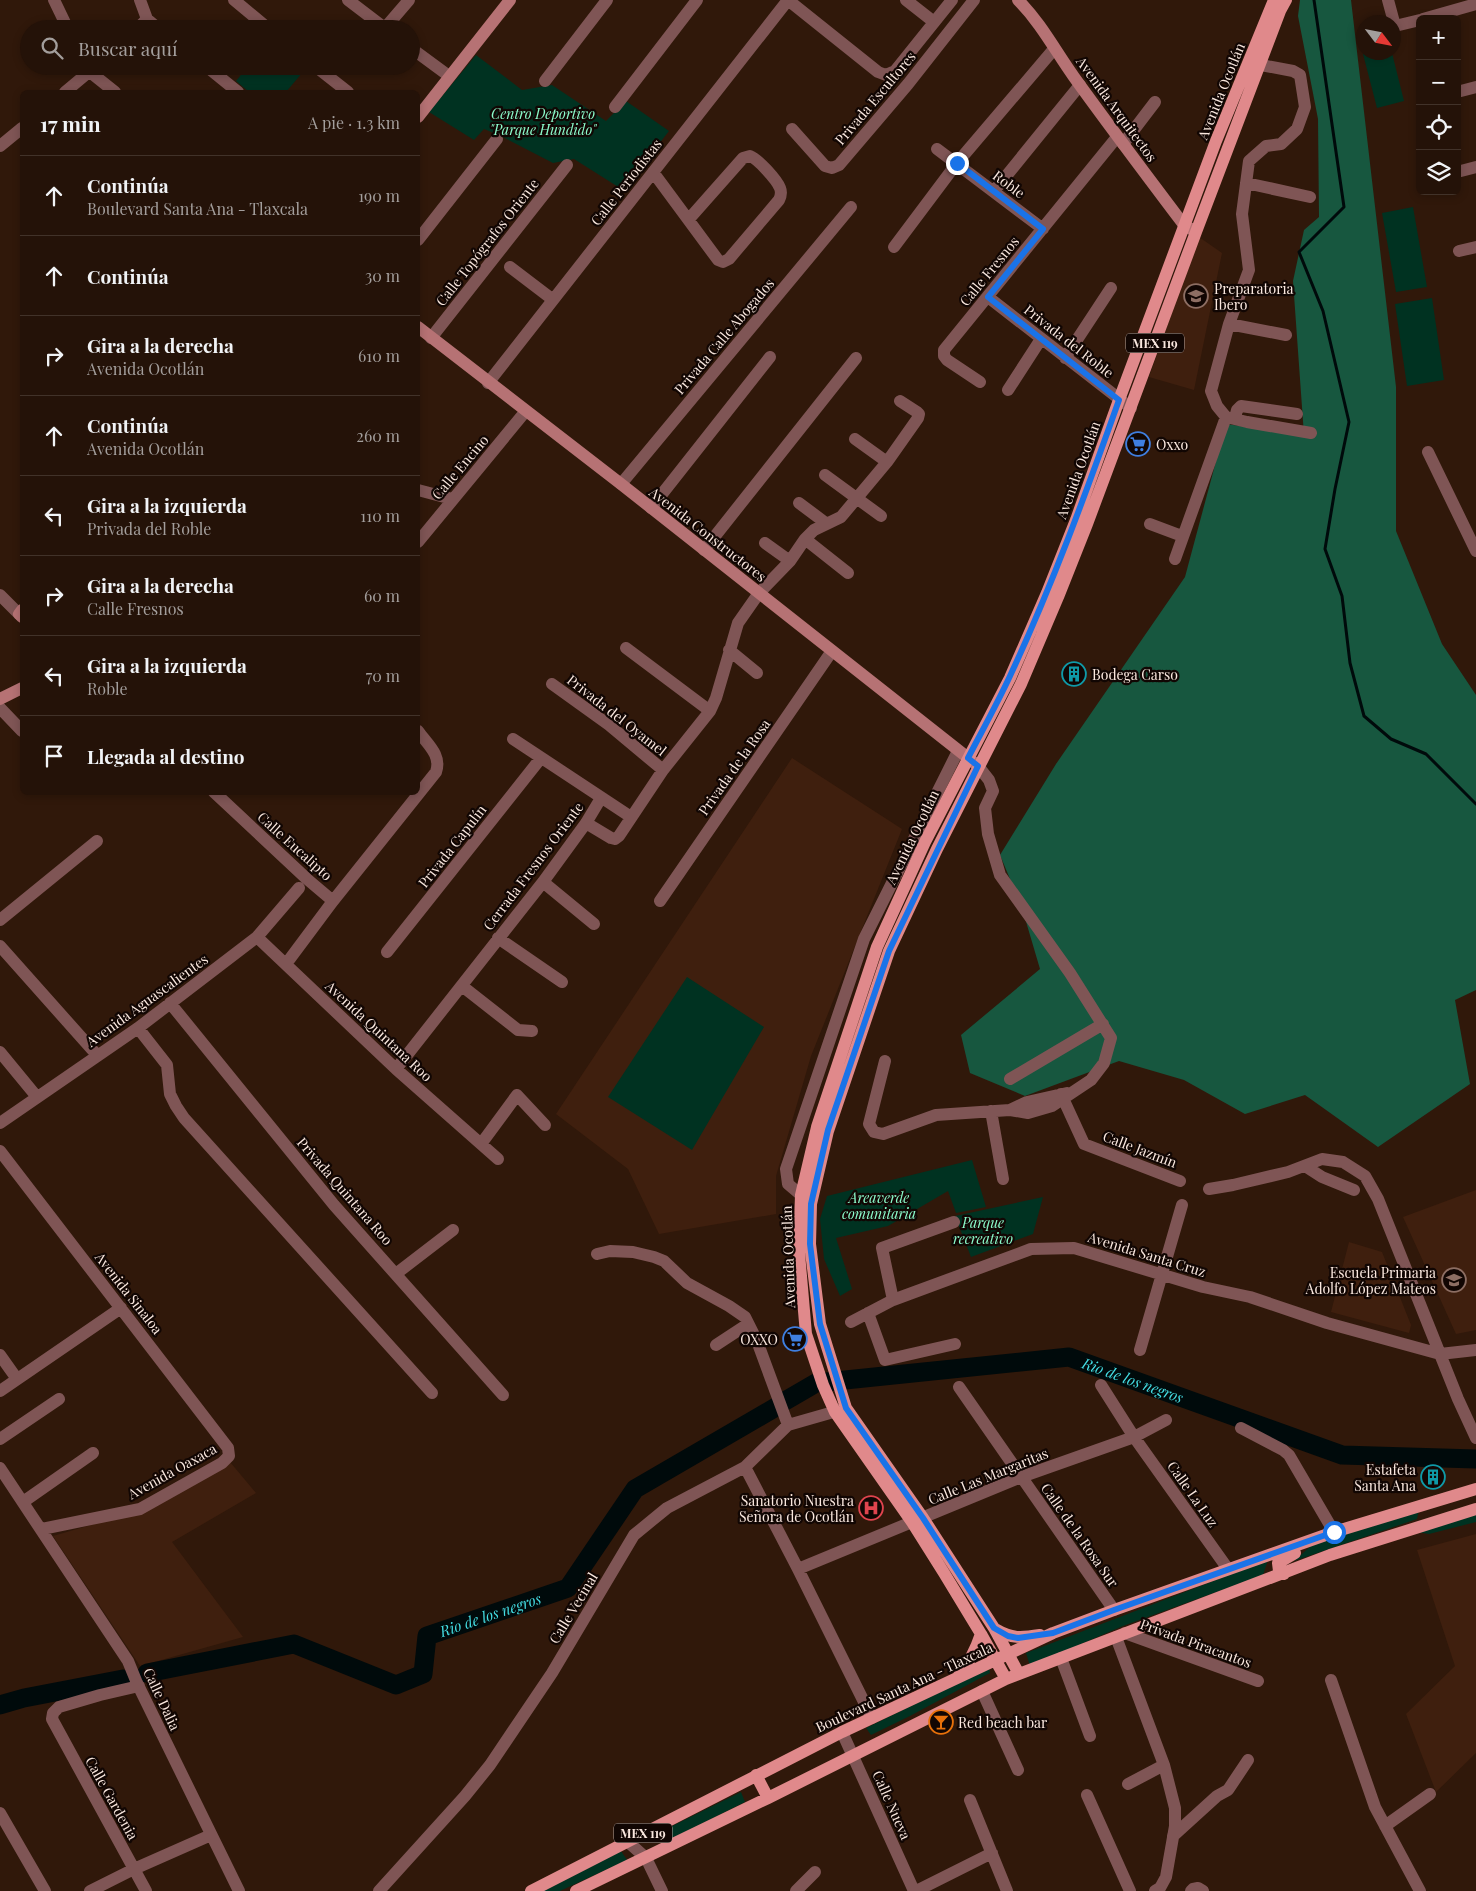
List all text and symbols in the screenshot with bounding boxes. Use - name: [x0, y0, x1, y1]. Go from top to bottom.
- north arrow: [1356, 15, 1401, 60]
- map controls: [1416, 15, 1461, 195]
- button: +: [1416, 15, 1461, 60]
- search box: [20, 20, 420, 75]
- icon: search: [38, 34, 66, 62]
- text: Buscar aquí: [78, 35, 178, 61]
- street label: Avenida Ocotlán: [1193, 39, 1249, 143]
- street label: Privada Escultores: [830, 47, 920, 149]
- street label: Avenida Arquitectos: [1072, 52, 1162, 165]
- button: −: [1416, 60, 1461, 105]
- park label: Centro Deportivo "Parque Hundido": [490, 104, 597, 139]
- button: locate: [1416, 105, 1461, 150]
- text: 17 min: [40, 109, 101, 137]
- text: A pie · 1.3 km: [308, 112, 400, 133]
- street label: Calle Periodistas: [586, 135, 666, 229]
- button: layers: [1416, 150, 1461, 195]
- route end: [946, 152, 969, 175]
- street label: Roble: [989, 166, 1029, 202]
- text: Continúa: [87, 172, 169, 198]
- street label: Calle Topógrafos Oriente: [431, 174, 543, 310]
- icon: ahead: [40, 182, 68, 210]
- text: 190 m: [358, 185, 400, 206]
- text: Boulevard Santa Ana - Tlaxcala: [87, 198, 308, 219]
- street label: Calle Fresnos: [955, 232, 1023, 310]
- icon: ahead: [40, 262, 68, 290]
- text: Continúa: [87, 263, 169, 289]
- text: 30 m: [365, 265, 400, 286]
- street label: Privada Calle Abogados: [670, 274, 778, 398]
- place label: Preparatoria Ibero: [1214, 279, 1293, 314]
- school or university icon: Preparatoria Ibero: [1183, 283, 1209, 309]
- street label: Privada del Roble: [1020, 300, 1118, 382]
- text: Gira a la derecha: [87, 332, 234, 358]
- road number: MEX 119: [1126, 333, 1184, 352]
- icon: right: [40, 342, 68, 370]
- text: 610 m: [358, 345, 400, 366]
- text: Avenida Ocotlán: [87, 358, 204, 379]
- text: Continúa: [87, 412, 169, 438]
- street label: Avenida Ocotlán: [1051, 418, 1105, 522]
- icon: ahead: [40, 422, 68, 450]
- text: 260 m: [356, 425, 400, 446]
- street label: Calle Encino: [427, 430, 493, 503]
- supermarket icon: Oxxo: [1125, 431, 1151, 457]
- place label: Oxxo: [1156, 435, 1188, 454]
- text: Avenida Ocotlán: [87, 438, 204, 459]
- street label: Avenida Constructores: [645, 482, 770, 586]
- text: Gira a la izquierda: [87, 492, 247, 518]
- icon: left: [40, 502, 68, 530]
- text: 110 m: [360, 505, 400, 526]
- text: Privada del Roble: [87, 518, 211, 539]
- text: Gira a la derecha: [87, 572, 234, 598]
- icon: right: [40, 582, 68, 610]
- text: 60 m: [364, 585, 400, 606]
- text: Calle Fresnos: [87, 598, 184, 619]
- text: Gira a la izquierda: [87, 652, 247, 678]
- building icon: Bodega Carso: [1061, 661, 1087, 687]
- icon: left: [40, 662, 68, 690]
- text: 70 m: [366, 665, 400, 686]
- place label: Bodega Carso: [1092, 665, 1178, 684]
- street label: Privada del Oyamel: [563, 670, 671, 760]
- text: Roble: [87, 678, 128, 699]
- street label: Privada de la Rosa: [694, 715, 774, 819]
- icon: arrive: [40, 742, 68, 770]
- text: Llegada al destino: [87, 743, 245, 769]
- street label: Avenida Ocotlán: [881, 786, 943, 888]
- street label: Cerrada Fresnos Oriente: [479, 798, 587, 934]
- street label: Privada Capulín: [414, 800, 491, 891]
- street label: Calle Eucalipto: [254, 807, 337, 885]
- street label: Avenida Aguascalientes: [81, 949, 212, 1051]
- street label: Avenida Quintana Roo: [321, 976, 437, 1086]
- street label: Calle Jazmín: [1100, 1126, 1180, 1172]
- street label: Privada Quintana Roo: [293, 1133, 397, 1249]
- park label: Areaverde comunitaria: [842, 1188, 916, 1223]
- street label: Avenida Ocotlán: [777, 1205, 799, 1310]
- park label: Parque recreativo: [953, 1213, 1013, 1248]
- street label: Avenida Santa Cruz: [1085, 1227, 1209, 1281]
- street label: Avenida Sinaloa: [90, 1247, 167, 1338]
- place label: Escuela Primaria Adolfo López Mateos: [1305, 1263, 1436, 1298]
- school or university icon: Escuela Primaria Adolfo López Mateos: [1441, 1267, 1467, 1293]
- supermarket icon: OXXO: [782, 1326, 808, 1352]
- place label: OXXO: [740, 1330, 778, 1349]
- water label: Rio de los negros: [1079, 1352, 1186, 1407]
- street label: Avenida Oaxaca: [123, 1439, 220, 1504]
- street label: Calle Las Margaritas: [925, 1443, 1051, 1509]
- street label: Calle La Luz: [1163, 1457, 1223, 1531]
- place label: Estafeta Santa Ana: [1354, 1460, 1416, 1495]
- building icon: Estafeta Santa Ana: [1420, 1464, 1446, 1490]
- street label: Calle de la Rosa Sur: [1037, 1479, 1123, 1591]
- place label: Sanatorio Nuestra Señora de Ocotlán: [739, 1491, 855, 1526]
- hospital icon: Sanatorio Nuestra Señora de Ocotlán: [858, 1495, 884, 1521]
- route start: [1323, 1521, 1346, 1544]
- street label: Calle Vecinal: [544, 1569, 602, 1647]
- water label: Rio de los negros: [436, 1588, 544, 1641]
- street label: Privada Piracantos: [1138, 1614, 1254, 1672]
- street label: Boulevard Santa Ana - Tlaxcala: [812, 1638, 996, 1736]
- street label: Calle Dalia: [139, 1665, 185, 1733]
- bar icon: Red beach bar: [928, 1709, 954, 1735]
- place label: Red beach bar: [958, 1713, 1048, 1732]
- street label: Calle Gardenia: [81, 1753, 143, 1843]
- street label: Calle Nueva: [868, 1768, 916, 1843]
- road number: MEX 119: [614, 1824, 672, 1842]

